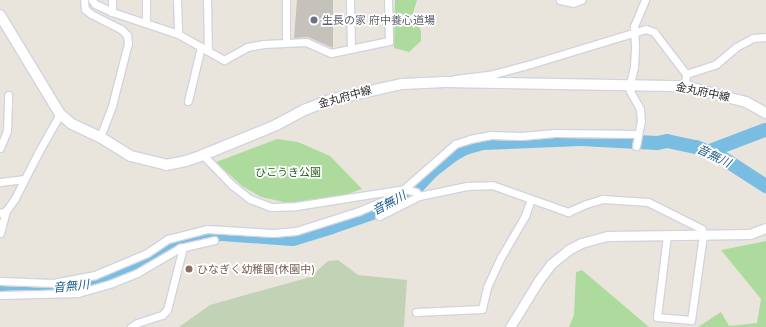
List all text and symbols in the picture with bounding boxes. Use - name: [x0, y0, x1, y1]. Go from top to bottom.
- place label: 生長の家 府中養心道場: [322, 13, 435, 27]
- marker: 生長の家 府中養心道場: [309, 15, 319, 25]
- street label: 金丸府中線: [675, 80, 731, 104]
- street label: 金丸府中線: [317, 83, 373, 111]
- water label: 音無川: [695, 142, 733, 170]
- park label: ひこうき公園: [255, 165, 321, 179]
- water label: 音無川: [370, 188, 408, 218]
- place label: ひなぎく幼稚園(休園中): [197, 262, 315, 276]
- marker: ひなぎく幼稚園(休園中): [184, 264, 194, 274]
- water label: 音無川: [52, 277, 90, 295]

